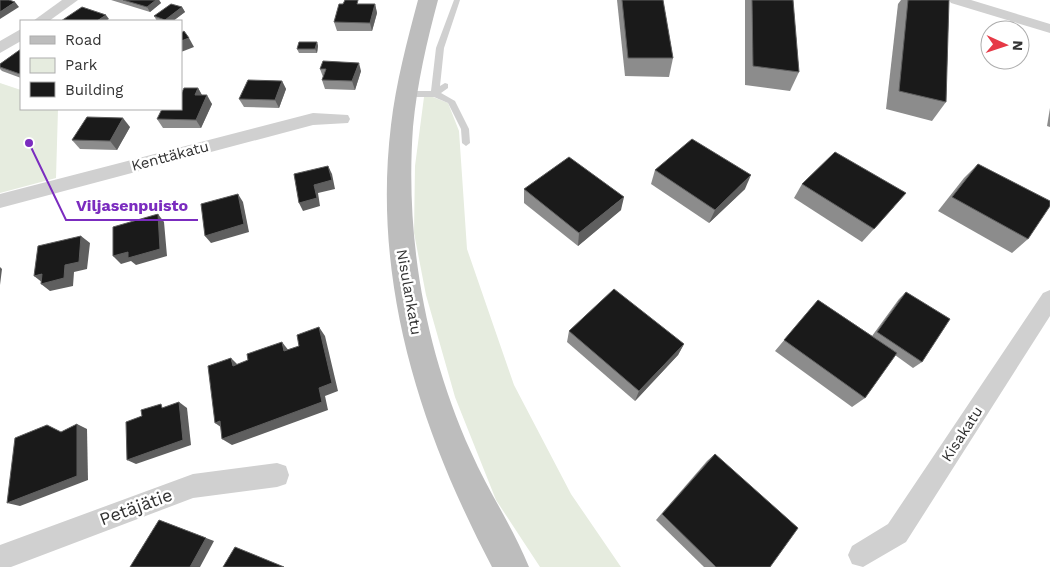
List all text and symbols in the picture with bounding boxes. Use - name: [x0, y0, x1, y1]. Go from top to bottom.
- legend: [20, 20, 182, 110]
- north arrow: [980, 20, 1030, 70]
- text: Road: [65, 31, 102, 49]
- text: N: [1010, 40, 1026, 51]
- text: Park: [65, 56, 98, 74]
- text: Building: [65, 81, 123, 99]
- street label: Kenttäkatu: [129, 137, 211, 175]
- callout: Viljasenpuisto: [66, 189, 198, 220]
- text: Viljasenpuisto: [76, 196, 188, 215]
- street label: Nisulankatu: [393, 248, 425, 336]
- street label: Kisakatu: [937, 403, 987, 465]
- street label: Petäjätie: [97, 484, 175, 529]

